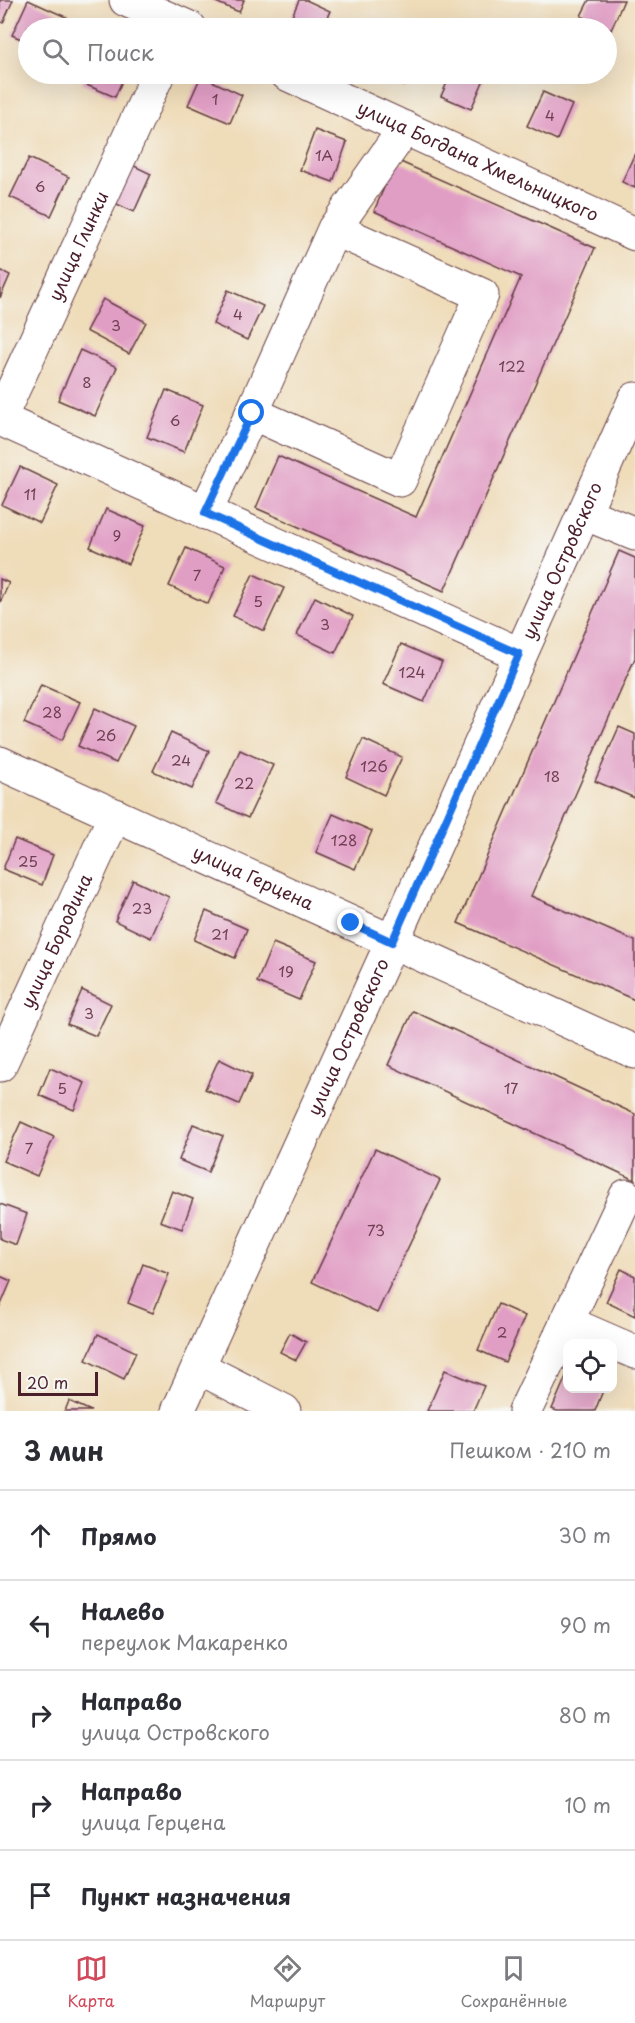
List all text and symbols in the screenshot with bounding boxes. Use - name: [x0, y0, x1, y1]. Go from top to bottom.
- search box: [18, 18, 617, 84]
- icon: search: [39, 35, 72, 68]
- text: Поиск: [87, 35, 154, 68]
- house number: 1: [212, 87, 218, 110]
- street label: улица Богдана Хмельницкого: [353, 93, 603, 227]
- house number: 4: [545, 103, 555, 126]
- house number: 1А: [315, 143, 333, 166]
- house number: 6: [35, 174, 45, 197]
- street label: улица Глинки: [41, 186, 114, 305]
- house number: 4: [233, 302, 243, 325]
- house number: 3: [111, 313, 121, 336]
- house number: 122: [499, 354, 525, 377]
- house number: 8: [82, 370, 92, 393]
- route start: [238, 399, 264, 425]
- house number: 6: [170, 408, 180, 431]
- street label: улица Островского: [514, 477, 608, 643]
- house number: 11: [24, 482, 36, 505]
- house number: 9: [113, 523, 121, 546]
- house number: 7: [193, 563, 202, 586]
- house number: 5: [253, 589, 263, 612]
- house number: 3: [320, 612, 330, 635]
- house number: 124: [399, 660, 426, 683]
- house number: 28: [42, 700, 62, 723]
- house number: 26: [96, 723, 116, 746]
- house number: 24: [171, 748, 191, 771]
- house number: 126: [360, 754, 388, 777]
- house number: 18: [544, 764, 560, 787]
- house number: 22: [234, 771, 254, 794]
- house number: 128: [331, 828, 357, 851]
- street label: улица Герцена: [189, 838, 319, 916]
- house number: 25: [18, 849, 38, 872]
- street label: улица Бородина: [13, 868, 98, 1013]
- house number: 23: [132, 896, 152, 919]
- route end: [337, 909, 363, 935]
- house number: 21: [211, 922, 229, 945]
- street label: улица Островского: [300, 953, 395, 1119]
- house number: 19: [278, 959, 294, 982]
- house number: 3: [84, 1001, 94, 1024]
- house number: 5: [57, 1076, 67, 1099]
- house number: 17: [504, 1076, 518, 1099]
- house number: 7: [25, 1136, 34, 1159]
- house number: 73: [367, 1218, 385, 1241]
- house number: 2: [497, 1320, 507, 1343]
- map controls: [563, 1339, 617, 1393]
- button: locate: [563, 1339, 617, 1393]
- scale bar: [18, 1369, 98, 1396]
- text: 20 m: [27, 1370, 68, 1394]
- text: 3 мин: [24, 1431, 104, 1470]
- text: Пешком · 210 m: [450, 1435, 611, 1465]
- icon: ahead: [24, 1519, 57, 1552]
- text: Прямо: [81, 1519, 156, 1552]
- text: 30 m: [558, 1520, 611, 1550]
- text: Налево: [81, 1594, 164, 1627]
- icon: left: [24, 1609, 57, 1642]
- text: 90 m: [560, 1610, 611, 1640]
- text: переулок Макаренко: [81, 1627, 288, 1657]
- text: Направо: [81, 1684, 182, 1717]
- icon: right: [24, 1699, 57, 1732]
- text: 80 m: [559, 1700, 611, 1730]
- text: улица Островского: [81, 1717, 270, 1747]
- text: Направо: [81, 1774, 182, 1807]
- icon: right: [24, 1789, 57, 1822]
- text: 10 m: [564, 1790, 611, 1820]
- text: улица Герцена: [81, 1807, 225, 1837]
- icon: arrive: [24, 1879, 57, 1912]
- text: Пункт назначения: [81, 1879, 291, 1912]
- tab: Карта: [68, 1952, 115, 2012]
- tab: Маршрут: [250, 1952, 325, 2012]
- tab: Сохранённые: [460, 1952, 567, 2012]

